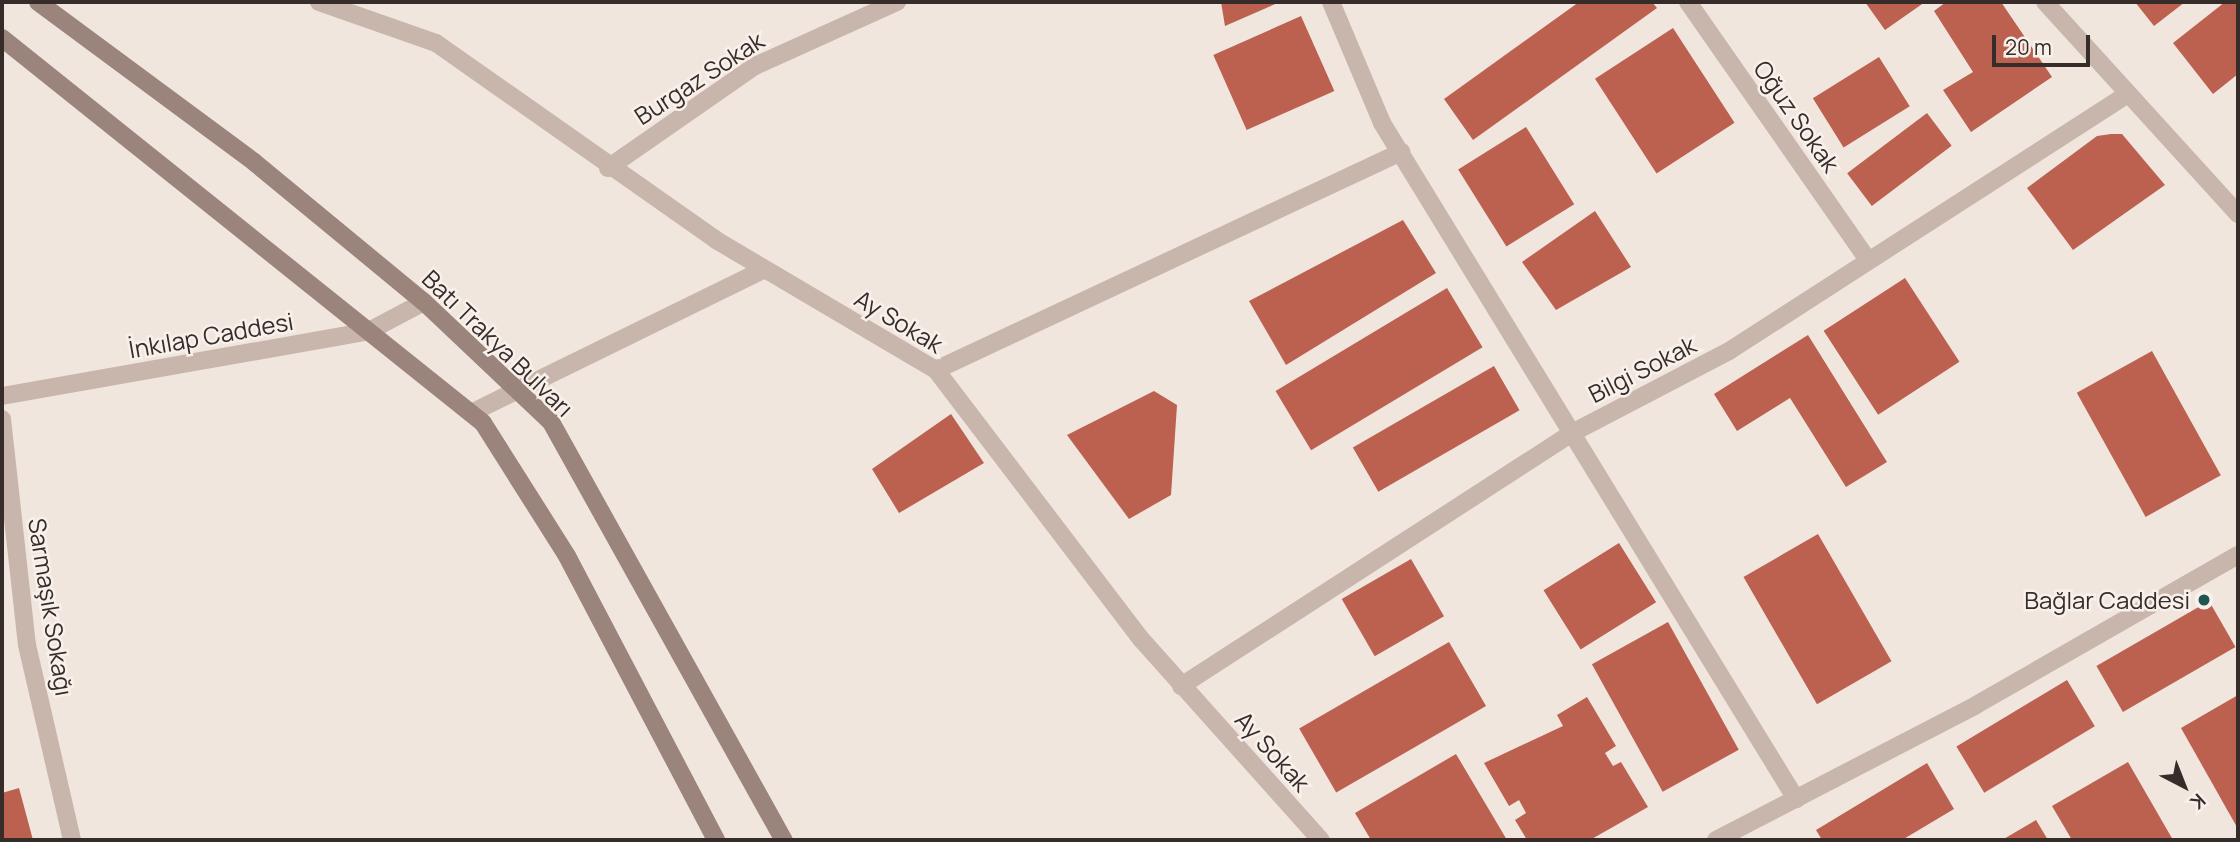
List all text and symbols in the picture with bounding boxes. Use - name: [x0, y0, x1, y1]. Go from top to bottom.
- scale bar: [1995, 21, 2093, 65]
- street label: Burgaz Sokak: [629, 26, 769, 130]
- text: 20 m: [2005, 33, 2052, 61]
- street label: Oğuz Sokak: [1748, 55, 1846, 177]
- street label: Batı Trakya Bulvarı: [417, 264, 579, 422]
- street label: Ay Sokak: [850, 284, 948, 358]
- street label: İnkılap Caddesi: [127, 306, 295, 364]
- street label: Bilgi Sokak: [1583, 330, 1701, 408]
- street label: Sarmaşık Sokağı: [23, 516, 79, 698]
- place label: Bağlar Caddesi: [2024, 586, 2190, 614]
- marker: Bağlar Caddesi: [2196, 592, 2212, 608]
- street label: Ay Sokak: [1230, 705, 1316, 797]
- north arrow: [2149, 751, 2219, 821]
- text: K: [2185, 788, 2211, 815]

